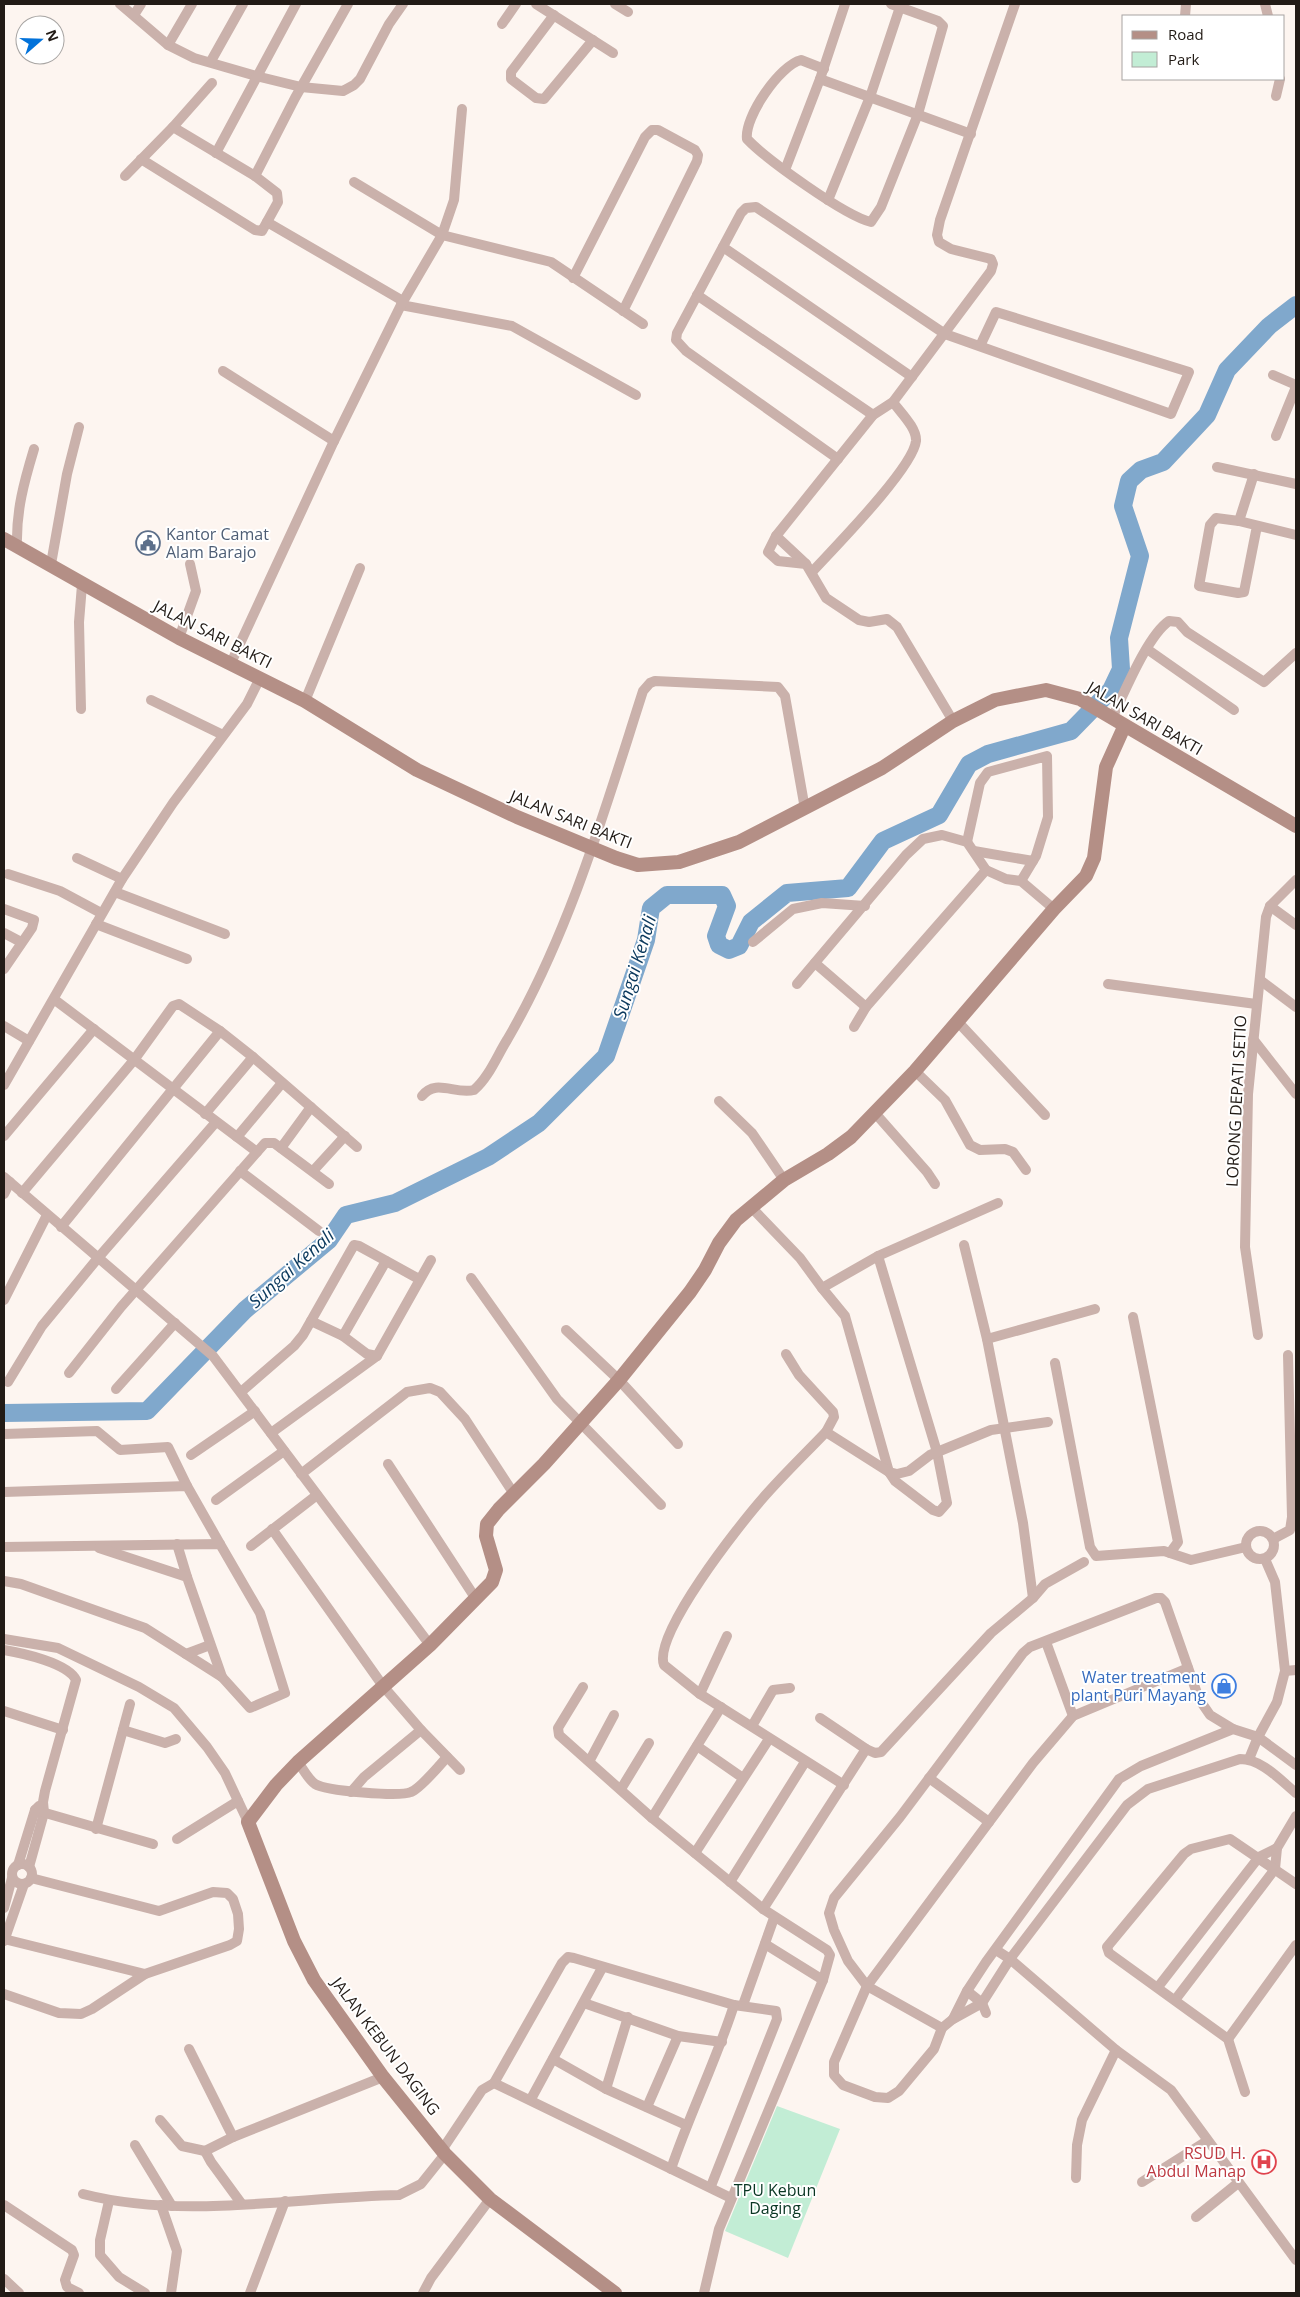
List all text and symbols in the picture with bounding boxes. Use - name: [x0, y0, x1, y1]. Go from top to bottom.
- north arrow: [15, 15, 65, 65]
- legend: [1122, 15, 1285, 80]
- text: Road: [1168, 24, 1204, 44]
- text: N: [42, 27, 64, 44]
- text: Park: [1168, 49, 1199, 69]
- place label: Kantor Camat Alam Barajo: [166, 523, 269, 563]
- public building icon: Kantor Camat Alam Barajo: [135, 530, 161, 556]
- street label: JALAN SARI BAKTI: [148, 594, 276, 673]
- street label: JALAN SARI BAKTI: [1081, 675, 1207, 760]
- street label: JALAN SARI BAKTI: [505, 784, 635, 854]
- water label: Sungai Kenali: [607, 912, 661, 1022]
- street label: LORONG DEPATI SETIO: [1221, 1015, 1251, 1187]
- water label: Sungai Kenali: [243, 1223, 339, 1313]
- place label: Water treatment plant Puri Mayang: [1071, 1666, 1206, 1706]
- shop icon: Water treatment plant Puri Mayang: [1211, 1673, 1237, 1699]
- street label: JALAN KEBUN DAGING: [326, 1971, 445, 2119]
- place label: RSUD H. Abdul Manap: [1147, 2142, 1246, 2182]
- hospital icon: RSUD H. Abdul Manap: [1251, 2149, 1277, 2175]
- park label: TPU Kebun Daging: [734, 2179, 816, 2219]

